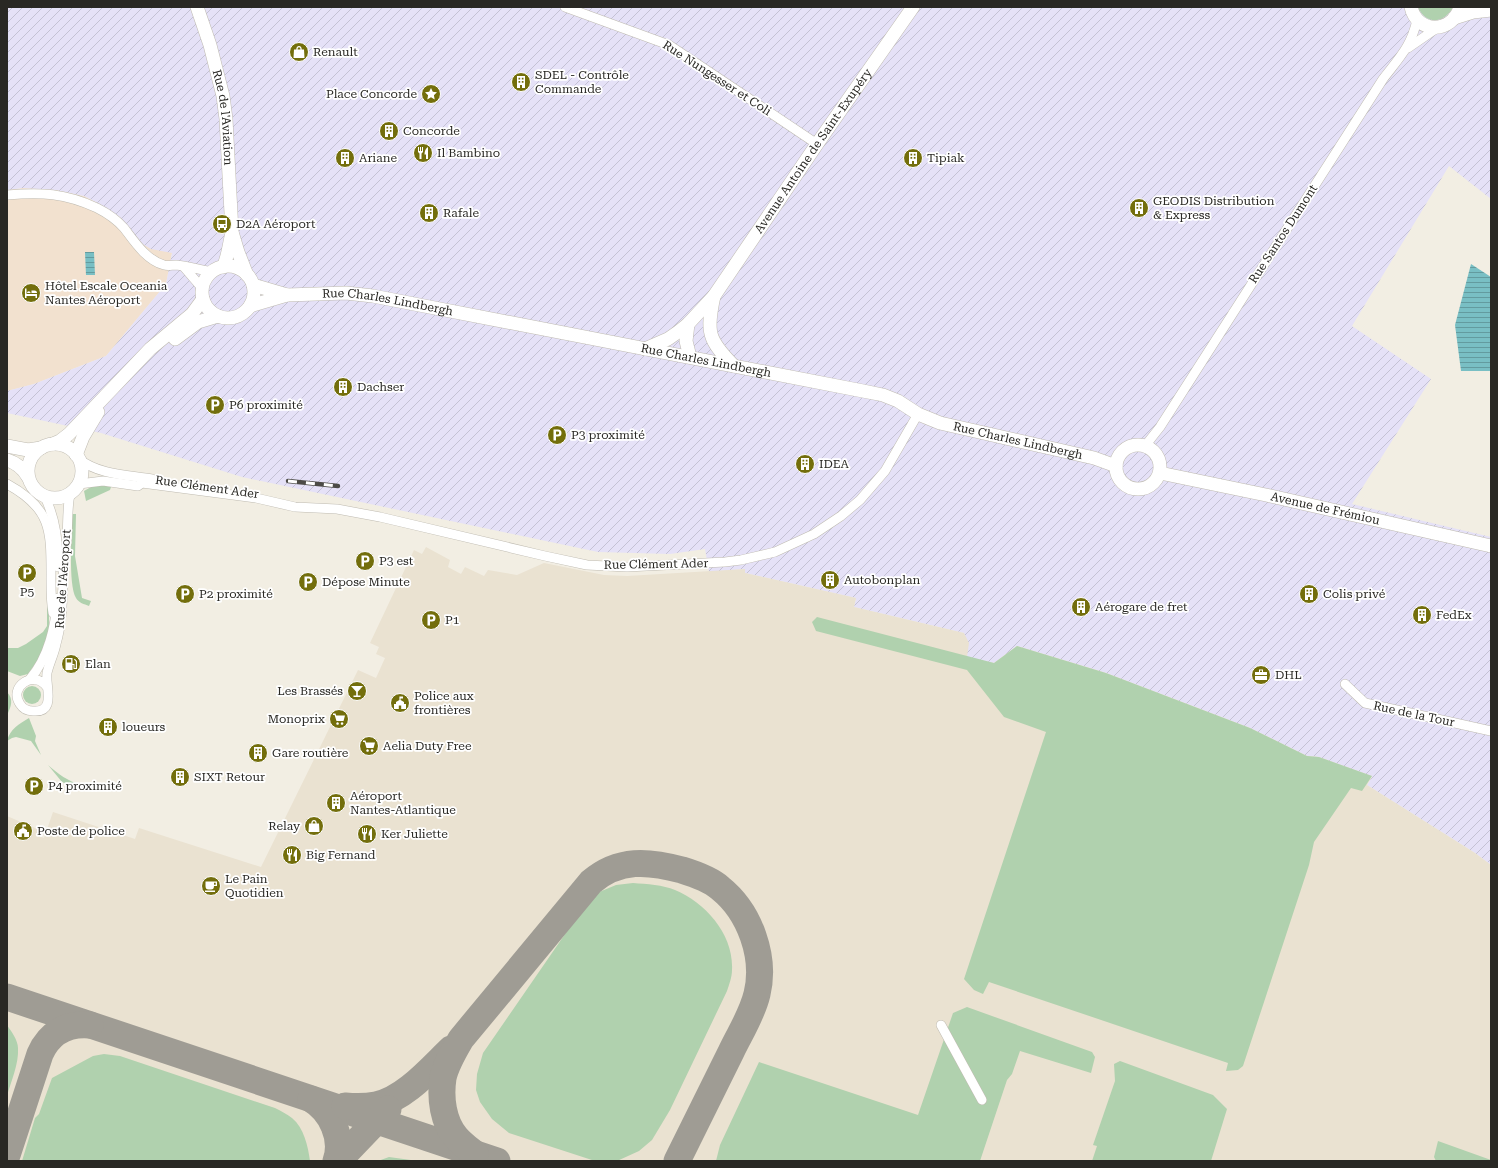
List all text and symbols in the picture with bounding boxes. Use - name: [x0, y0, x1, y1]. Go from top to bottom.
- street label: Rue Nungesser et Coli: [660, 38, 774, 118]
- shop icon: Renault: [288, 41, 310, 63]
- place label: Renault: [313, 45, 358, 59]
- street label: Avenue Antoine de Saint-Exupéry: [752, 65, 875, 236]
- street label: Rue de l'Aviation: [210, 68, 235, 166]
- place label: SDEL - Contrôle Commande: [535, 68, 629, 96]
- building icon: SDEL - Contrôle Commande: [510, 71, 532, 93]
- place icon: Place Concorde: [420, 83, 442, 105]
- place label: Place Concorde: [326, 87, 417, 101]
- building icon: Concorde: [378, 120, 400, 142]
- place label: Concorde: [403, 124, 460, 138]
- restaurant icon: Il Bambino: [412, 142, 434, 164]
- place label: Il Bambino: [437, 146, 500, 160]
- building icon: Ariane: [334, 147, 356, 169]
- building icon: Tipiak: [902, 147, 924, 169]
- place label: Ariane: [359, 151, 397, 165]
- place label: Tipiak: [927, 151, 965, 165]
- street label: Rue Santos Dumont: [1246, 182, 1320, 286]
- place label: GEODIS Distribution & Express: [1153, 194, 1275, 222]
- building icon: GEODIS Distribution & Express: [1128, 197, 1150, 219]
- building icon: Rafale: [418, 202, 440, 224]
- place label: Rafale: [443, 206, 479, 220]
- bus stop icon: D2A Aéroport: [211, 213, 233, 235]
- place label: D2A Aéroport: [236, 217, 316, 231]
- place label: Hôtel Escale Oceania Nantes Aéroport: [45, 279, 168, 307]
- hotel icon: Hôtel Escale Oceania Nantes Aéroport: [20, 282, 42, 304]
- street label: Rue Charles Lindbergh: [322, 286, 455, 318]
- street label: Rue Charles Lindbergh: [640, 341, 773, 380]
- building icon: Dachser: [332, 376, 354, 398]
- place label: Dachser: [357, 380, 404, 394]
- parking icon: P6 proximité: [204, 394, 226, 416]
- place label: P6 proximité: [229, 398, 303, 412]
- street label: Rue Charles Lindbergh: [952, 419, 1084, 462]
- parking icon: P3 proximité: [546, 424, 568, 446]
- place label: P3 proximité: [571, 428, 645, 442]
- building icon: IDEA: [794, 453, 816, 475]
- place label: IDEA: [819, 457, 849, 471]
- street label: Rue Clément Ader: [154, 473, 260, 501]
- street label: Avenue de Frémiou: [1269, 489, 1382, 528]
- street label: Rue de l'Aéroport: [53, 528, 74, 629]
- parking icon: P3 est: [354, 550, 376, 572]
- place label: P3 est: [379, 554, 414, 568]
- street label: Rue Clément Ader: [604, 556, 708, 572]
- parking icon: P5: [16, 562, 38, 584]
- building icon: Autobonplan: [819, 569, 841, 591]
- parking icon: Dépose Minute: [297, 571, 319, 593]
- place label: Autobonplan: [844, 573, 920, 587]
- place label: Dépose Minute: [322, 575, 410, 589]
- parking icon: P2 proximité: [174, 583, 196, 605]
- building icon: Colis privé: [1298, 583, 1320, 605]
- place label: P5: [20, 585, 35, 599]
- place label: P2 proximité: [199, 587, 273, 601]
- place label: Colis privé: [1323, 587, 1386, 601]
- building icon: Aérogare de fret: [1070, 596, 1092, 618]
- place label: Aérogare de fret: [1095, 600, 1188, 614]
- building icon: FedEx: [1411, 604, 1433, 626]
- place label: FedEx: [1436, 608, 1472, 622]
- parking icon: P1: [420, 609, 442, 631]
- place label: P1: [445, 613, 460, 627]
- fuel station icon: Elan: [60, 653, 82, 675]
- place label: Elan: [85, 657, 111, 671]
- office icon: DHL: [1250, 664, 1272, 686]
- place label: DHL: [1275, 668, 1302, 682]
- bar icon: Les Brassés: [346, 680, 368, 702]
- place label: Les Brassés: [277, 684, 343, 698]
- place label: Police aux frontières: [414, 689, 474, 717]
- public building icon: Police aux frontières: [389, 692, 411, 714]
- street label: Rue de la Tour: [1372, 699, 1456, 729]
- supermarket icon: Monoprix: [328, 708, 350, 730]
- place label: Monoprix: [268, 712, 325, 726]
- building icon: loueurs: [97, 716, 119, 738]
- place label: loueurs: [122, 720, 166, 734]
- supermarket icon: Aelia Duty Free: [358, 735, 380, 757]
- place label: Aelia Duty Free: [383, 739, 472, 753]
- building icon: Gare routière: [247, 742, 269, 764]
- place label: Gare routière: [272, 746, 349, 760]
- building icon: SIXT Retour: [169, 766, 191, 788]
- place label: SIXT Retour: [194, 770, 265, 784]
- parking icon: P4 proximité: [23, 775, 45, 797]
- place label: P4 proximité: [48, 779, 122, 793]
- place label: Aéroport Nantes-Atlantique: [350, 789, 456, 817]
- building icon: Aéroport Nantes-Atlantique: [325, 792, 347, 814]
- shop icon: Relay: [303, 815, 325, 837]
- place label: Relay: [268, 819, 301, 833]
- public building icon: Poste de police: [12, 820, 34, 842]
- restaurant icon: Ker Juliette: [356, 823, 378, 845]
- place label: Poste de police: [37, 824, 125, 838]
- place label: Ker Juliette: [381, 827, 448, 841]
- restaurant icon: Big Fernand: [281, 844, 303, 866]
- place label: Big Fernand: [306, 848, 376, 862]
- place label: Le Pain Quotidien: [225, 872, 284, 900]
- cafe icon: Le Pain Quotidien: [200, 875, 222, 897]

